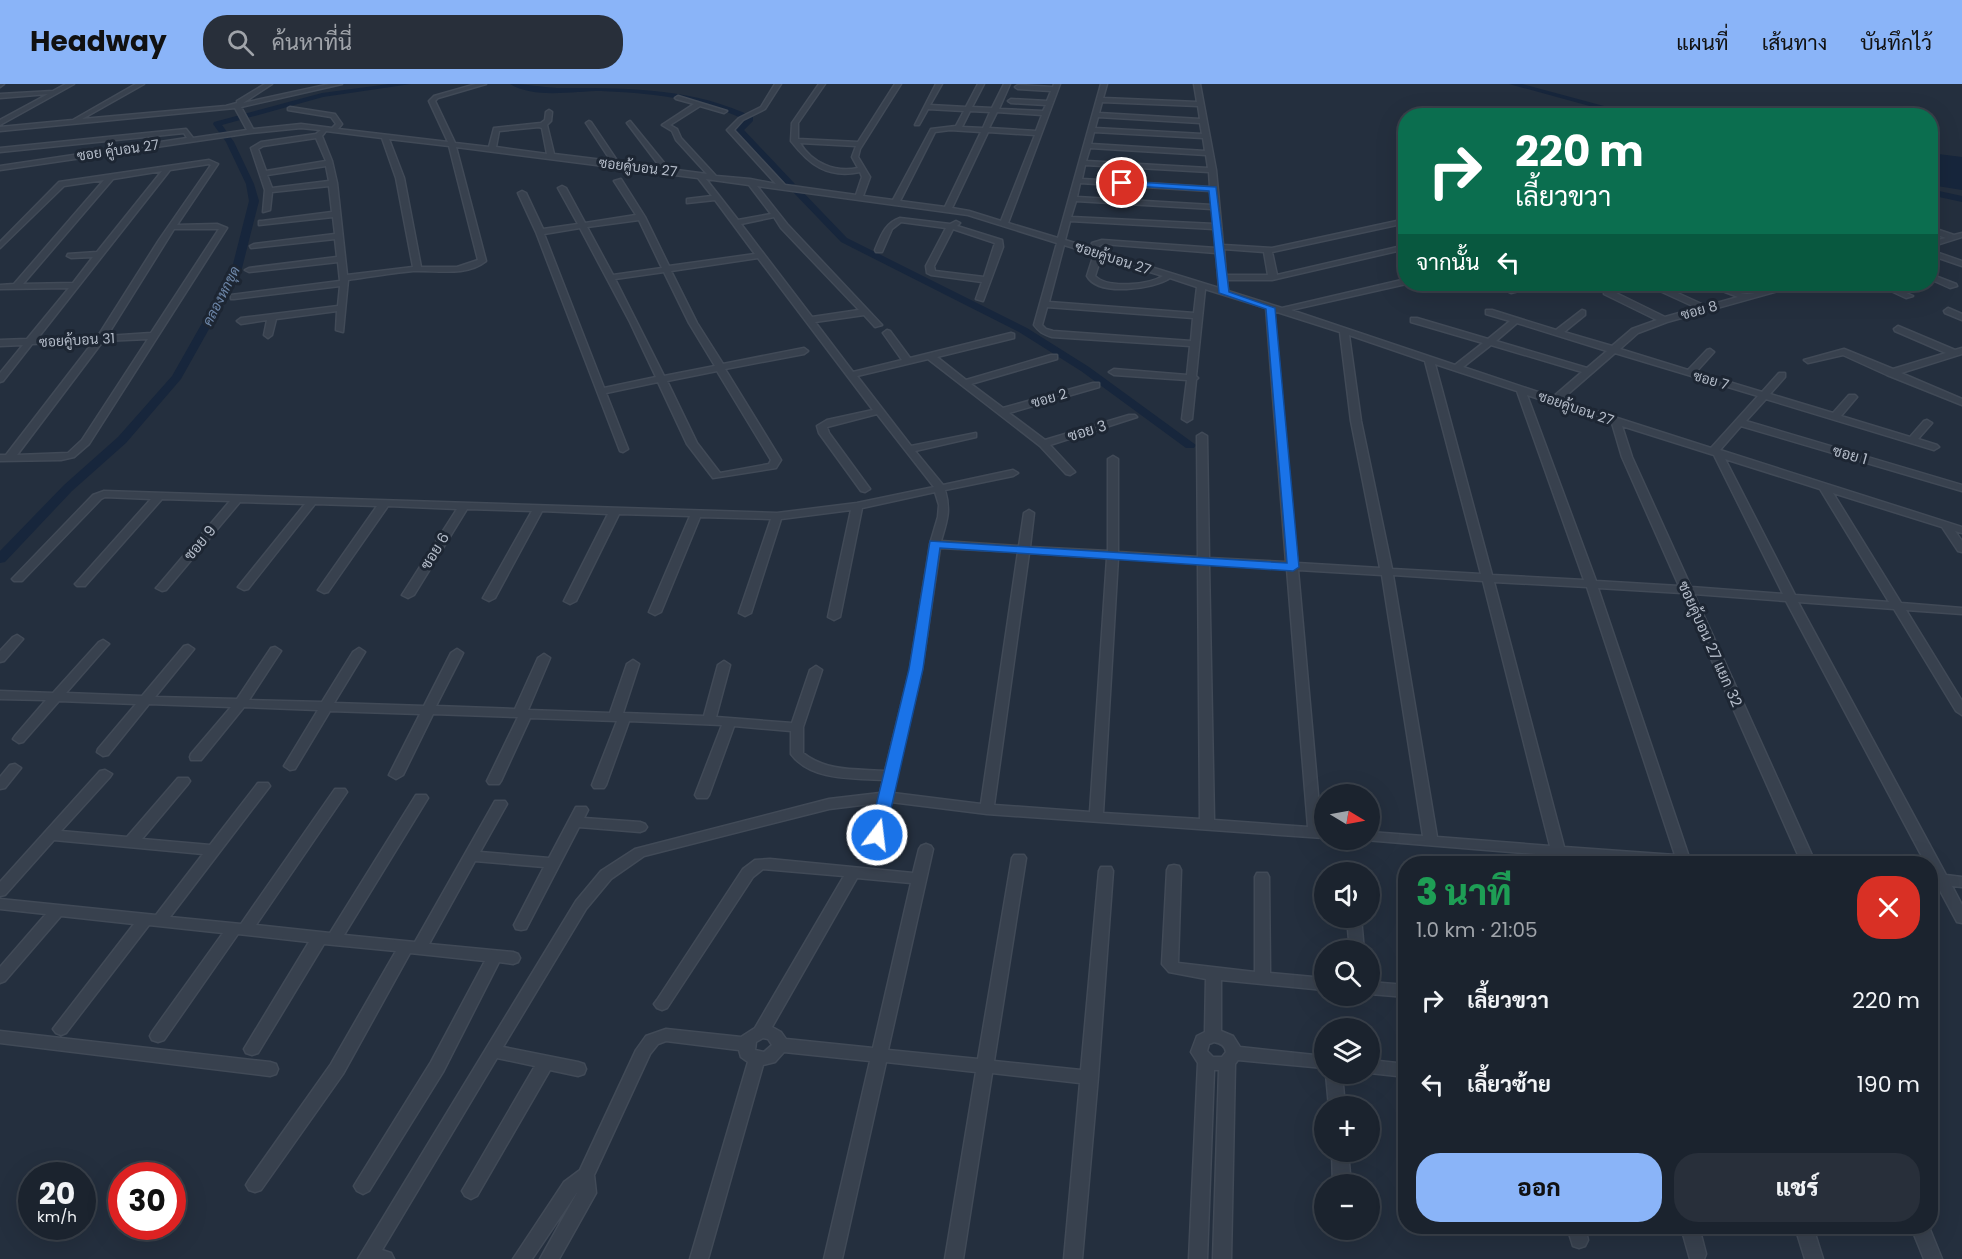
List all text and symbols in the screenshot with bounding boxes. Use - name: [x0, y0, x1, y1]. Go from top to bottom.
- search box: [203, 15, 623, 69]
- text: Headway: [30, 22, 167, 61]
- icon: search: [224, 26, 257, 59]
- text: ค้นหาที่นี่: [272, 27, 352, 58]
- text: แผนที่: [1676, 28, 1729, 57]
- text: เส้นทาง: [1762, 28, 1827, 57]
- text: บันทึกไว้: [1860, 28, 1932, 57]
- text: 220 m: [1515, 122, 1644, 181]
- icon: right: [1416, 132, 1494, 210]
- street label: ซอย คู้บอน 27: [76, 134, 161, 166]
- street label: ซอยคู้บอน 27: [598, 152, 679, 182]
- pin: [1096, 157, 1147, 208]
- icon: arrive: [1105, 166, 1138, 199]
- text: เลี้ยวขวา: [1515, 178, 1611, 215]
- street label: ซอยคู้บอน 27: [1072, 236, 1154, 280]
- icon: left: [1492, 246, 1525, 279]
- text: จากนั้น: [1416, 247, 1480, 278]
- water label: คลองหกขุด: [197, 263, 245, 329]
- street label: ซอย 8: [1678, 295, 1720, 325]
- street label: ซอยคู้บอน 31: [39, 328, 115, 352]
- street label: ซอย 7: [1691, 365, 1732, 395]
- street label: ซอย 2: [1029, 383, 1069, 413]
- street label: ซอยคู้บอน 27: [1535, 386, 1617, 430]
- street label: ซอย 3: [1065, 415, 1109, 446]
- street label: ซอย 1: [1830, 440, 1870, 469]
- street label: ซอย 9: [179, 521, 221, 565]
- street label: ซอย 6: [415, 528, 454, 573]
- street label: ซอยคู้บอน 27 แยก 32: [1673, 577, 1748, 710]
- north arrow: [1314, 784, 1380, 850]
- map controls: [1314, 784, 1380, 1240]
- position arrow: [845, 803, 909, 867]
- button: sound: [1314, 862, 1380, 928]
- text: 3 นาที: [1416, 867, 1512, 918]
- button: close: [1857, 876, 1920, 939]
- text: 1.0 km · 21:05: [1416, 916, 1538, 944]
- button: search: [1314, 940, 1380, 1006]
- icon: right: [1416, 984, 1449, 1017]
- text: เลี้ยวขวา: [1467, 985, 1549, 1016]
- text: 220 m: [1852, 985, 1920, 1016]
- button: layers: [1314, 1018, 1380, 1084]
- icon: left: [1416, 1068, 1449, 1101]
- text: เลี้ยวซ้าย: [1467, 1069, 1551, 1100]
- text: 190 m: [1857, 1069, 1920, 1100]
- button: +: [1314, 1096, 1380, 1162]
- button: ออก: [1416, 1153, 1662, 1222]
- button: แชร์: [1674, 1153, 1920, 1222]
- speed limit sign: 30: [108, 1162, 186, 1240]
- text: 20: [39, 1172, 75, 1215]
- button: −: [1314, 1174, 1380, 1240]
- text: km/h: [37, 1206, 77, 1227]

